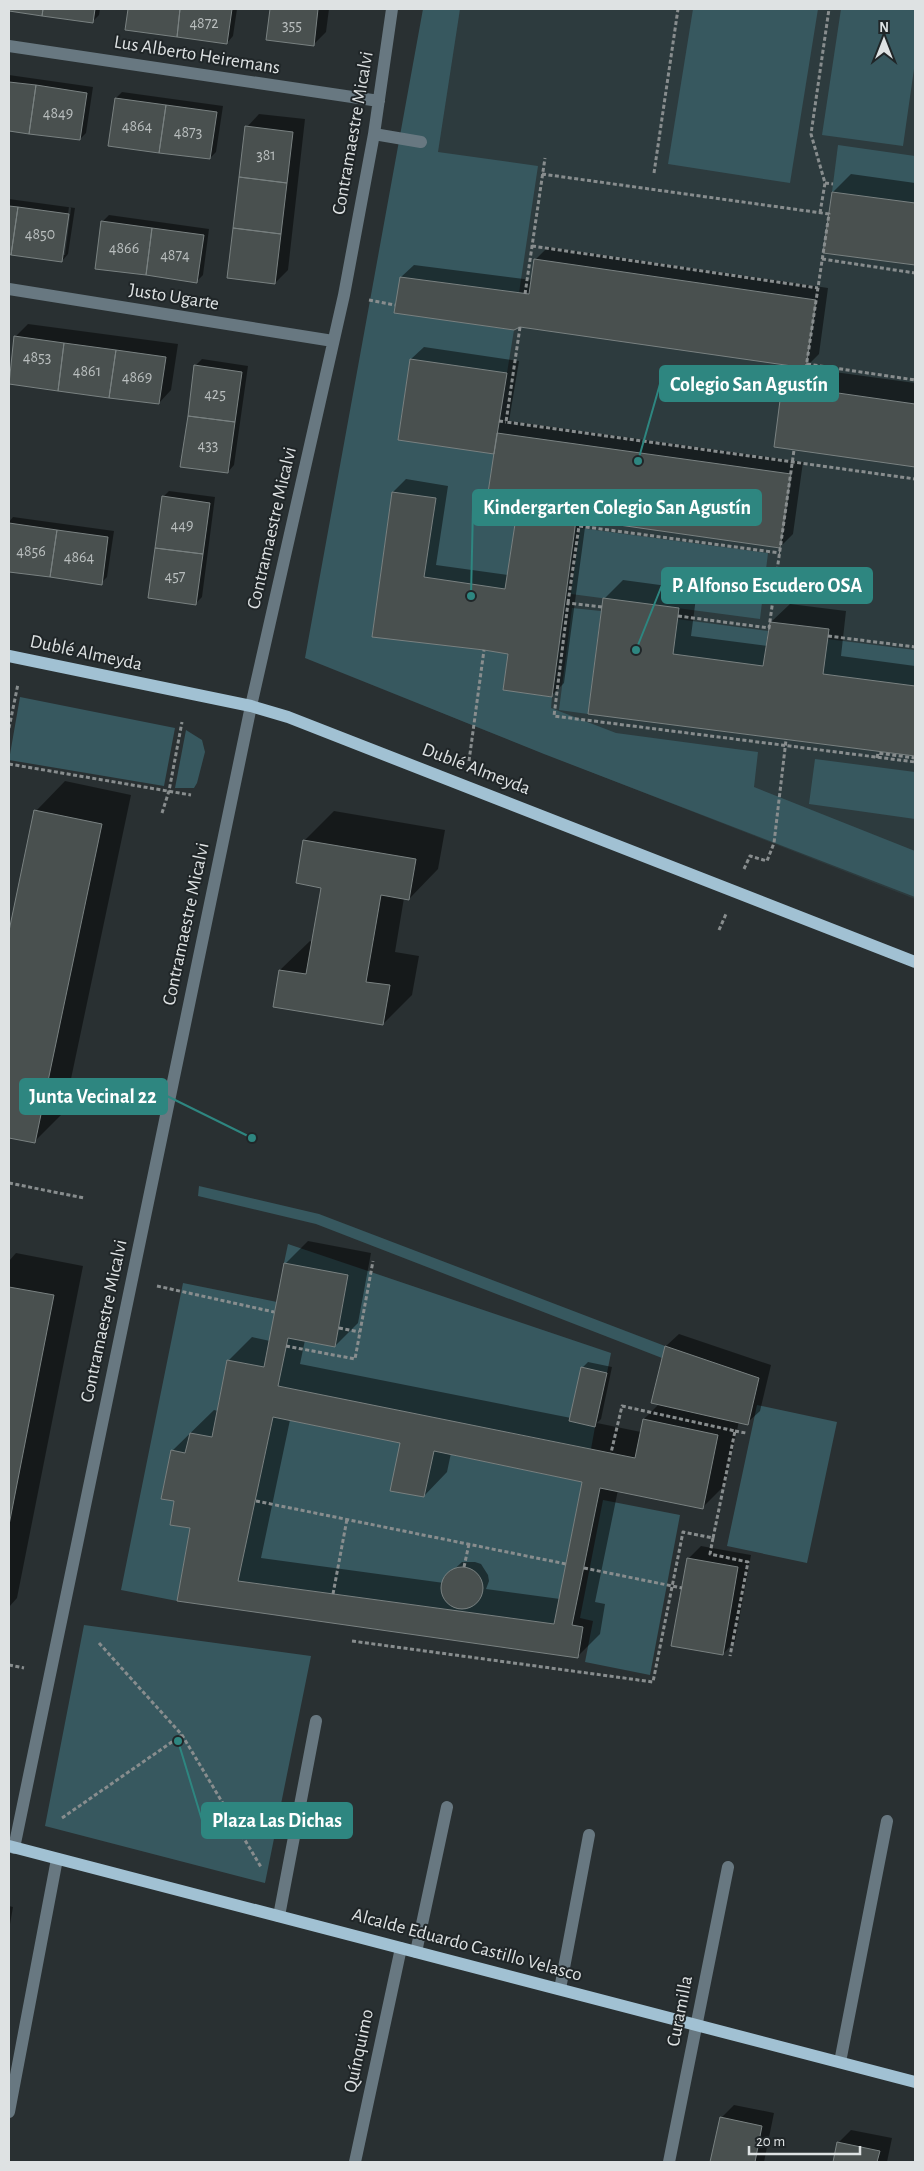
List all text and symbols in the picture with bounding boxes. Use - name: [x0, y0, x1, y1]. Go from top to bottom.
- house number: 4872: [189, 15, 219, 31]
- north arrow: [859, 15, 909, 65]
- house number: 355: [282, 17, 302, 33]
- text: N: [879, 21, 889, 35]
- street label: Lus Alberto Heiremans: [113, 32, 281, 78]
- street label: Contramaestre Micalvi: [329, 50, 377, 216]
- house number: 4849: [43, 105, 73, 121]
- house number: 4864: [122, 118, 153, 134]
- house number: 4873: [174, 124, 202, 140]
- house number: 381: [256, 147, 276, 163]
- house number: 4850: [25, 226, 55, 242]
- house number: 4866: [109, 240, 139, 256]
- house number: 4874: [160, 247, 190, 263]
- street label: Justo Ugarte: [128, 281, 220, 313]
- house number: 4853: [23, 349, 51, 365]
- house number: 4861: [73, 363, 101, 379]
- callout: Colegio San Agustín: [660, 366, 838, 401]
- house number: 4869: [122, 369, 152, 385]
- text: Colegio San Agustín: [670, 375, 828, 395]
- house number: 425: [204, 386, 226, 402]
- house number: 433: [198, 437, 218, 453]
- street label: Contramaestre Micalvi: [244, 445, 300, 611]
- callout: Kindergarten Colegio San Agustín: [473, 490, 761, 525]
- text: Kindergarten Colegio San Agustín: [483, 498, 751, 518]
- house number: 449: [171, 517, 193, 533]
- house number: 4856: [16, 543, 46, 559]
- house number: 4864: [64, 549, 95, 565]
- house number: 457: [164, 568, 186, 584]
- callout: P. Alfonso Escudero OSA: [662, 568, 872, 603]
- text: P. Alfonso Escudero OSA: [672, 576, 862, 596]
- street label: Dublé Almeyda: [28, 632, 144, 674]
- street label: Dublé Almeyda: [419, 740, 533, 798]
- street label: Contramaestre Micalvi: [159, 841, 213, 1007]
- callout: Junta Vecinal 22: [20, 1079, 167, 1114]
- text: Junta Vecinal 22: [29, 1087, 157, 1107]
- street label: Contramaestre Micalvi: [77, 1238, 131, 1404]
- callout: Plaza Las Dichas: [202, 1803, 352, 1838]
- text: Plaza Las Dichas: [212, 1811, 342, 1831]
- street label: Alcalde Eduardo Castillo Velasco: [350, 1905, 584, 1985]
- street label: Curamilla: [664, 1974, 696, 2048]
- street label: Quínquimo: [341, 2008, 377, 2094]
- scale bar: [749, 2124, 860, 2156]
- text: 20 m: [756, 2134, 785, 2149]

